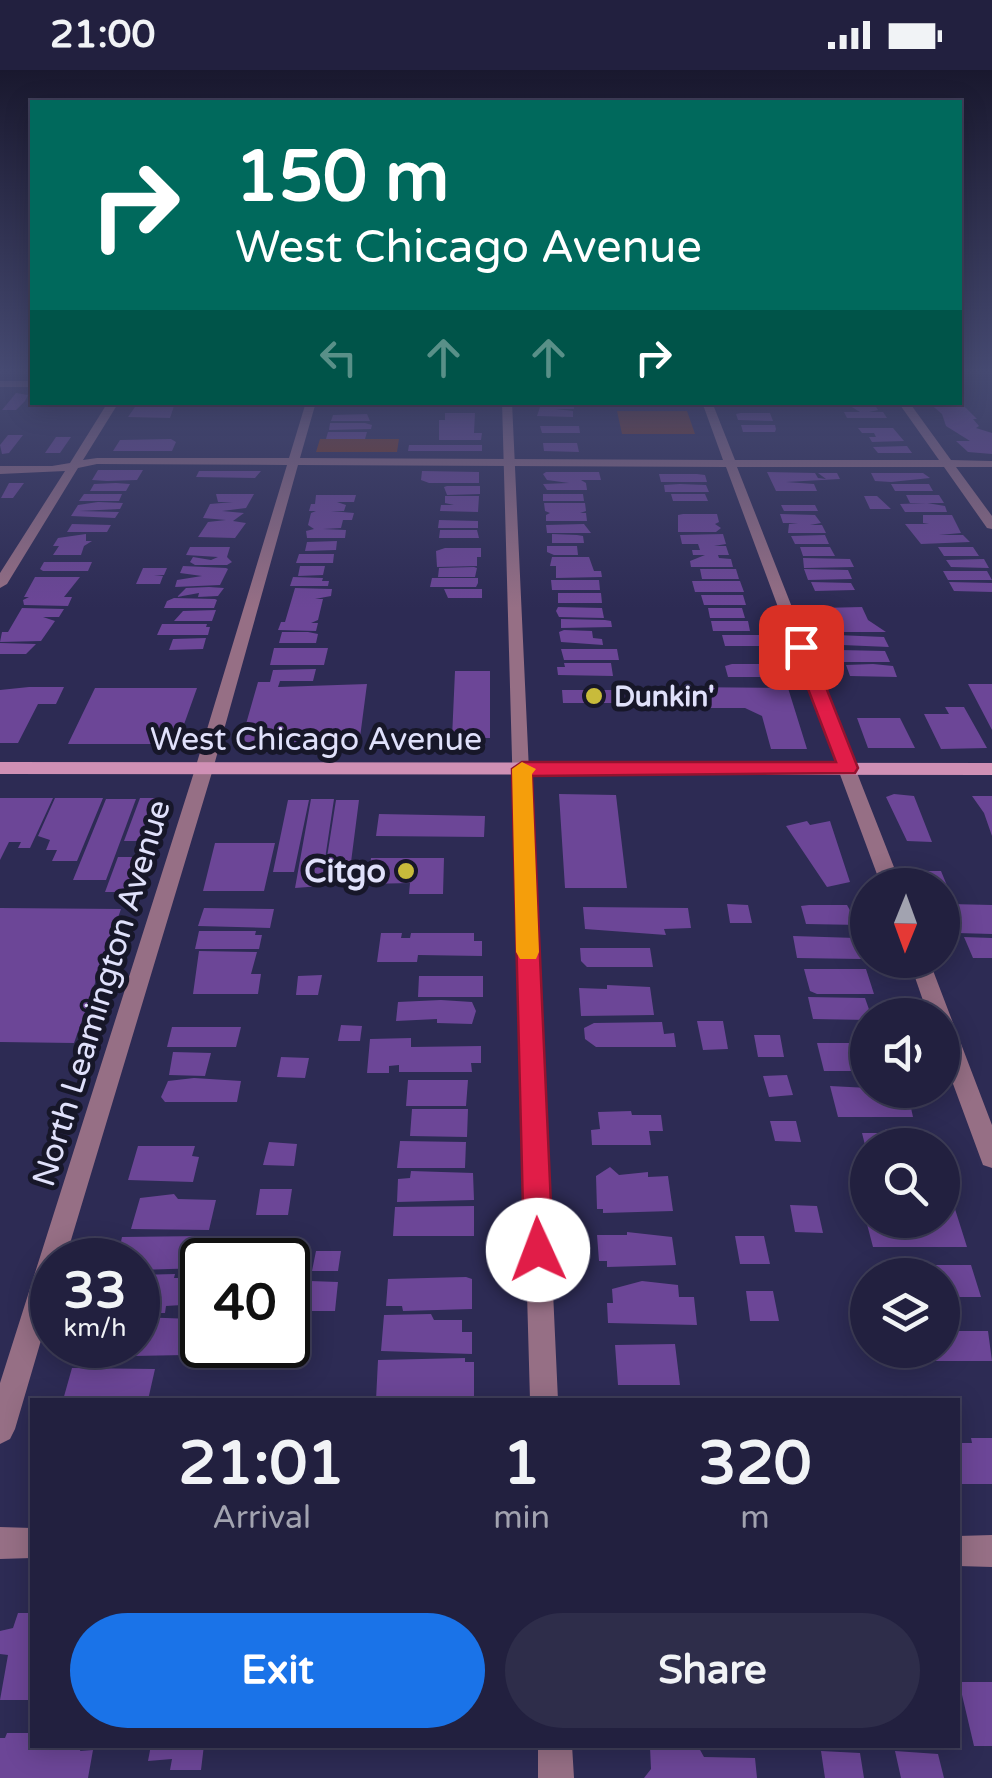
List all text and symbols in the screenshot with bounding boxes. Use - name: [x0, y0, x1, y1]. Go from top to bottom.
- text: 21:00: [50, 12, 155, 58]
- text: 150 m: [235, 136, 449, 220]
- icon: right: [70, 140, 200, 270]
- text: West Chicago Avenue: [235, 221, 702, 275]
- icon: left: [311, 330, 366, 385]
- icon: ahead: [416, 330, 471, 385]
- icon: ahead: [521, 330, 576, 385]
- icon: right: [626, 330, 681, 385]
- pin: [759, 605, 844, 690]
- icon: arrive: [774, 620, 829, 675]
- place label: Dunkin': [614, 680, 714, 714]
- marker: Dunkin': [583, 685, 605, 707]
- street label: West Chicago Avenue: [150, 721, 482, 759]
- street label: North Leamington Avenue: [25, 795, 179, 1191]
- place label: Citgo: [304, 853, 386, 891]
- marker: Citgo: [395, 860, 417, 882]
- north arrow: [850, 868, 960, 978]
- map controls: [850, 868, 960, 1368]
- button: sound: [850, 998, 960, 1108]
- button: search: [850, 1128, 960, 1238]
- position arrow: [486, 1198, 590, 1302]
- speed limit sign: 40: [180, 1238, 310, 1368]
- button: layers: [850, 1258, 960, 1368]
- text: 33: [64, 1261, 126, 1321]
- text: km/h: [64, 1313, 126, 1343]
- text: 21:01: [178, 1428, 345, 1500]
- text: 1: [503, 1428, 540, 1500]
- text: 320: [698, 1428, 812, 1500]
- text: Arrival: [212, 1499, 311, 1537]
- text: min: [493, 1499, 550, 1537]
- text: m: [740, 1499, 770, 1537]
- button: Exit: [70, 1613, 485, 1728]
- button: Share: [505, 1613, 920, 1728]

